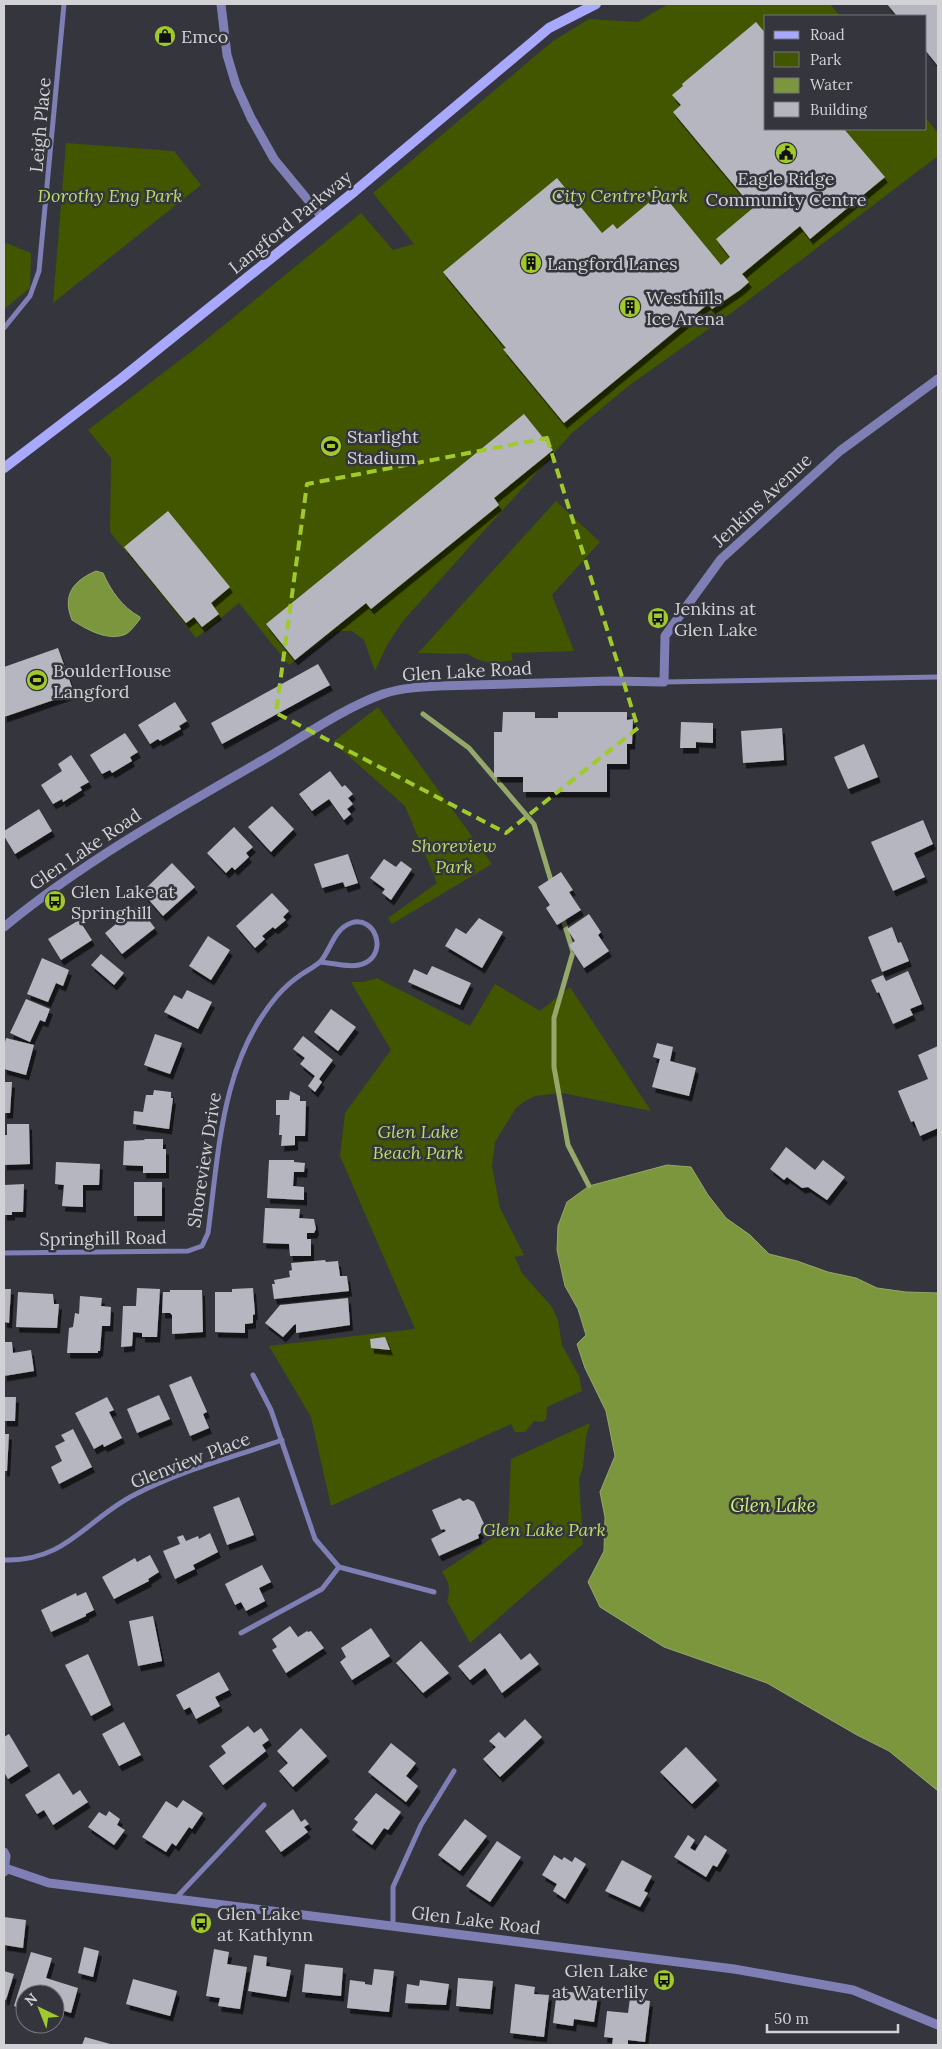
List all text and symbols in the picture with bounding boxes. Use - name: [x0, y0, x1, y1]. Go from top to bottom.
- legend: [764, 15, 927, 130]
- shop icon: Emco: [153, 24, 177, 48]
- place label: Emco: [181, 25, 228, 48]
- text: Road: [810, 25, 845, 44]
- text: Park: [810, 50, 841, 69]
- text: Water: [810, 75, 853, 94]
- street label: Leigh Place: [24, 76, 56, 174]
- text: Building: [810, 100, 868, 119]
- public building icon: Eagle Ridge Community Centre: [774, 141, 798, 165]
- street label: Langford Parkway: [224, 165, 357, 279]
- place label: Eagle Ridge Community Centre: [705, 167, 867, 211]
- park label: Dorothy Eng Park: [38, 184, 182, 207]
- park label: City Centre Park: [552, 184, 688, 207]
- building icon: Langford Lanes: [519, 251, 543, 275]
- place label: Langford Lanes: [547, 252, 677, 275]
- place label: Westhills Ice Arena: [646, 286, 725, 330]
- building icon: Westhills Ice Arena: [618, 295, 642, 319]
- place label: Starlight Stadium: [347, 425, 419, 469]
- sports icon: Starlight Stadium: [319, 434, 343, 458]
- street label: Jenkins Avenue: [707, 448, 816, 552]
- place label: Jenkins at Glen Lake: [673, 597, 758, 641]
- bus stop icon: Jenkins at Glen Lake: [646, 606, 670, 630]
- street label: Glen Lake Road: [402, 656, 533, 686]
- place label: BoulderHouse Langford: [53, 659, 172, 703]
- sports icon: BoulderHouse Langford: [25, 668, 49, 692]
- street label: Glen Lake Road: [25, 803, 145, 895]
- park label: Shoreview Park: [412, 834, 496, 878]
- place label: Glen Lake at Springhill: [71, 880, 175, 924]
- bus stop icon: Glen Lake at Springhill: [43, 889, 67, 913]
- street label: Shoreview Drive: [182, 1090, 226, 1229]
- park label: Glen Lake Beach Park: [373, 1120, 463, 1164]
- street label: Springhill Road: [39, 1225, 167, 1251]
- street label: Glenview Place: [127, 1427, 253, 1493]
- water label: Glen Lake: [730, 1493, 816, 1517]
- park label: Glen Lake Park: [482, 1518, 606, 1541]
- street label: Glen Lake Road: [410, 1901, 542, 1939]
- place label: Glen Lake at Kathlynn: [217, 1902, 313, 1946]
- bus stop icon: Glen Lake at Kathlynn: [189, 1911, 213, 1935]
- place label: Glen Lake at Waterlily: [552, 1959, 648, 2003]
- bus stop icon: Glen Lake at Waterlily: [652, 1968, 676, 1992]
- north arrow: [15, 1984, 65, 2034]
- text: N: [21, 1989, 41, 2010]
- scale bar: [767, 2002, 898, 2034]
- text: 50 m: [774, 2009, 809, 2028]

